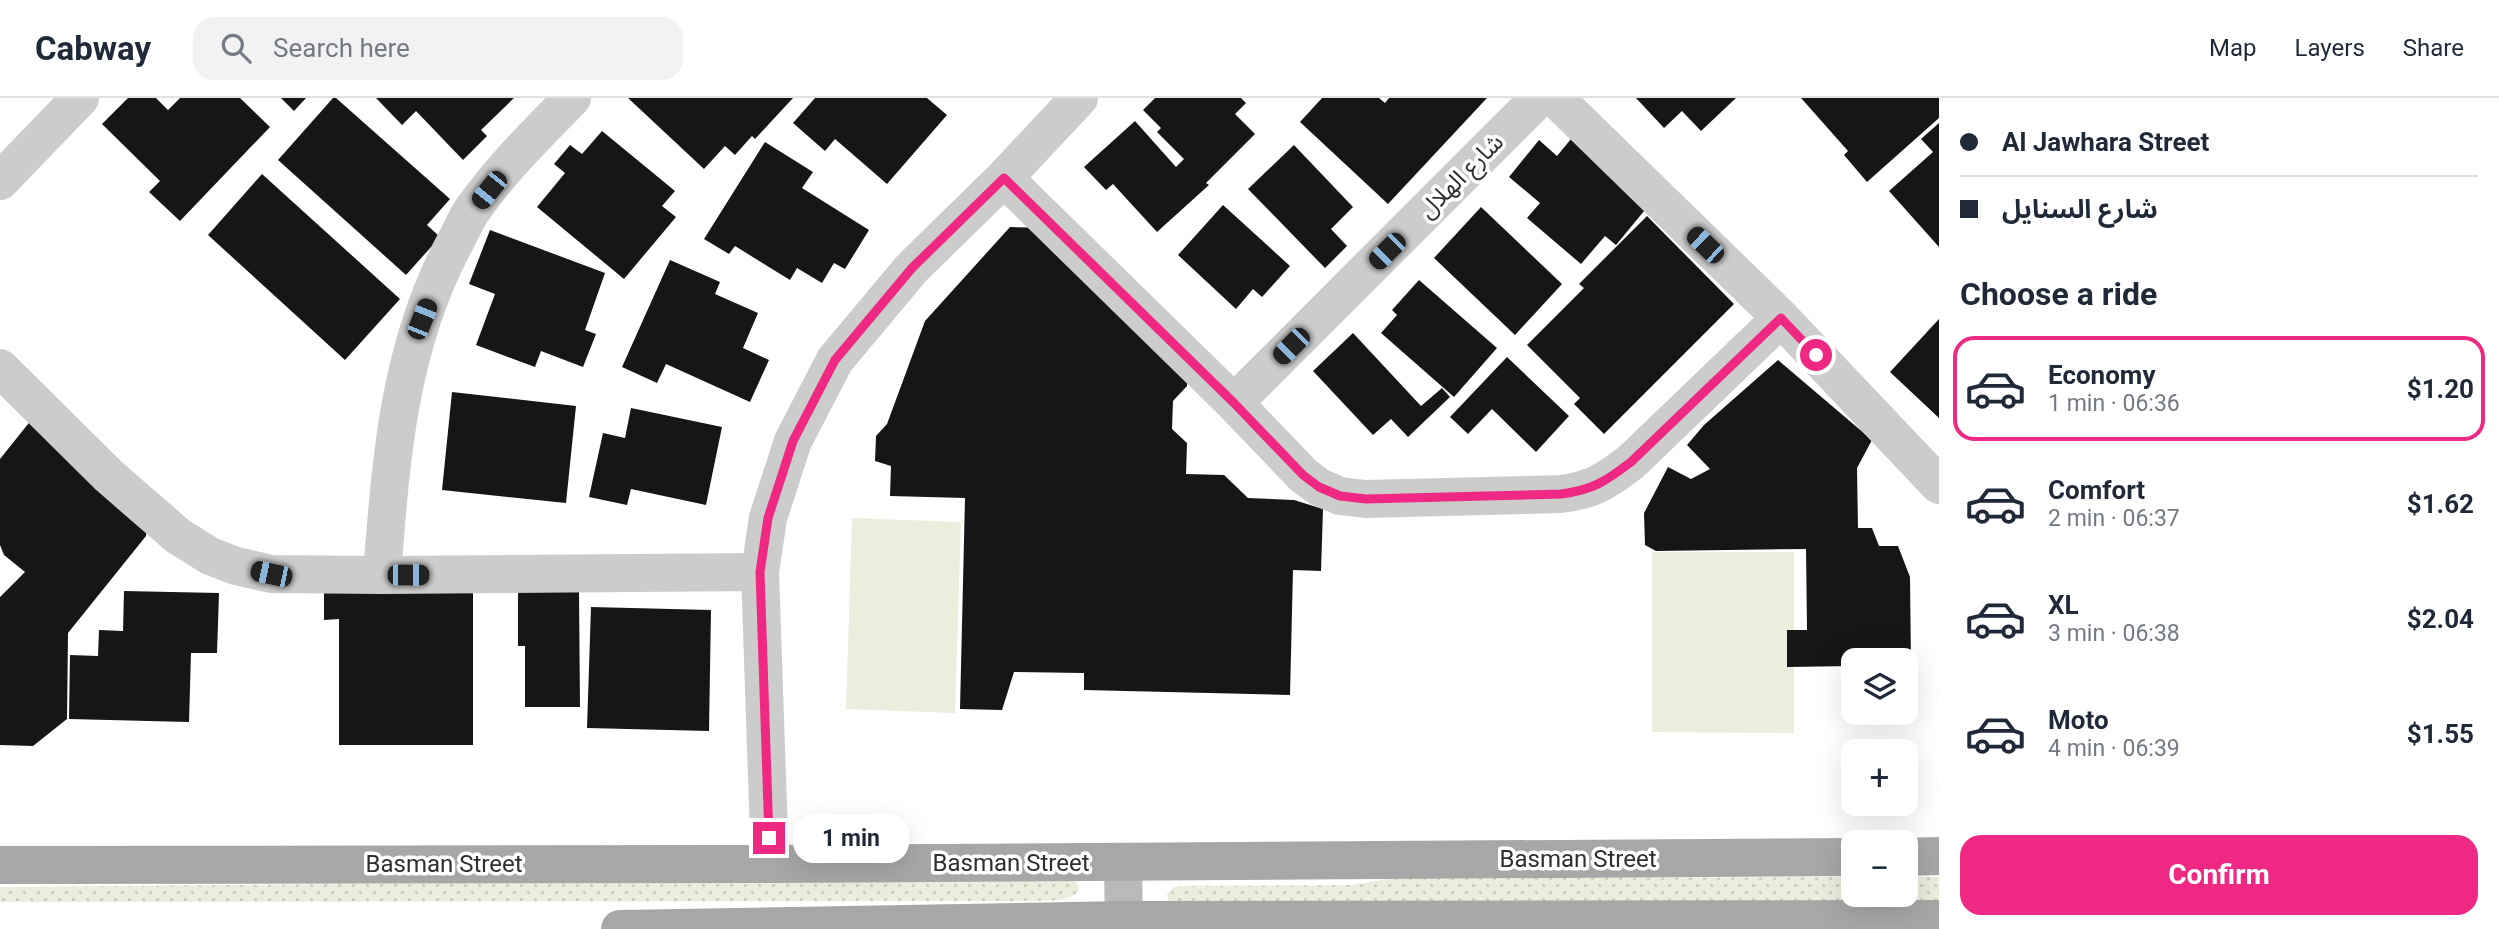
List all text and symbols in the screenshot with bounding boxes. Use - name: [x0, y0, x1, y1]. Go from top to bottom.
- search box: [193, 17, 683, 80]
- text: Cabway: [35, 29, 151, 68]
- icon: search: [217, 29, 255, 67]
- text: Search here: [273, 33, 410, 63]
- text: Map: [2209, 34, 2257, 62]
- text: Layers: [2295, 34, 2365, 62]
- text: Share: [2403, 34, 2464, 62]
- text: Al Jawhara Street: [2002, 127, 2209, 157]
- street label: شارع الهلال: [1413, 128, 1511, 226]
- car: [468, 167, 511, 213]
- text: شارع السنايل: [2002, 194, 2158, 224]
- car: [1683, 223, 1728, 267]
- car: [1365, 229, 1410, 273]
- text: Choose a ride: [1960, 275, 2157, 313]
- car: [405, 296, 440, 342]
- car: [1269, 324, 1314, 368]
- route start: [1800, 339, 1832, 371]
- icon: car: [1964, 357, 2027, 420]
- text: Economy: [2048, 360, 2155, 390]
- text: $1.20: [2407, 374, 2474, 404]
- text: 1 min · 06:36: [2048, 390, 2180, 417]
- icon: car: [1964, 472, 2027, 535]
- text: Comfort: [2048, 475, 2145, 505]
- text: $1.62: [2407, 489, 2474, 519]
- text: 2 min · 06:37: [2048, 505, 2180, 532]
- car: [249, 559, 294, 589]
- car: [388, 565, 430, 586]
- icon: car: [1964, 587, 2027, 650]
- text: XL: [2048, 590, 2079, 620]
- text: $2.04: [2407, 604, 2474, 634]
- text: 3 min · 06:38: [2048, 620, 2180, 647]
- map controls: [1841, 648, 1918, 907]
- button: layers: [1841, 648, 1918, 725]
- icon: car: [1964, 702, 2027, 765]
- text: Moto: [2048, 705, 2109, 735]
- text: $1.55: [2407, 719, 2474, 749]
- text: 4 min · 06:39: [2048, 735, 2180, 762]
- button: +: [1841, 739, 1918, 816]
- callout: 1 min: [794, 814, 909, 862]
- route end: [753, 822, 785, 854]
- text: 1 min: [822, 825, 880, 852]
- button: −: [1841, 830, 1918, 907]
- button: Confirm: [1960, 835, 2478, 915]
- street label: Basman Street: [1499, 845, 1657, 873]
- street label: Basman Street: [932, 849, 1090, 877]
- street label: Basman Street: [365, 850, 523, 878]

